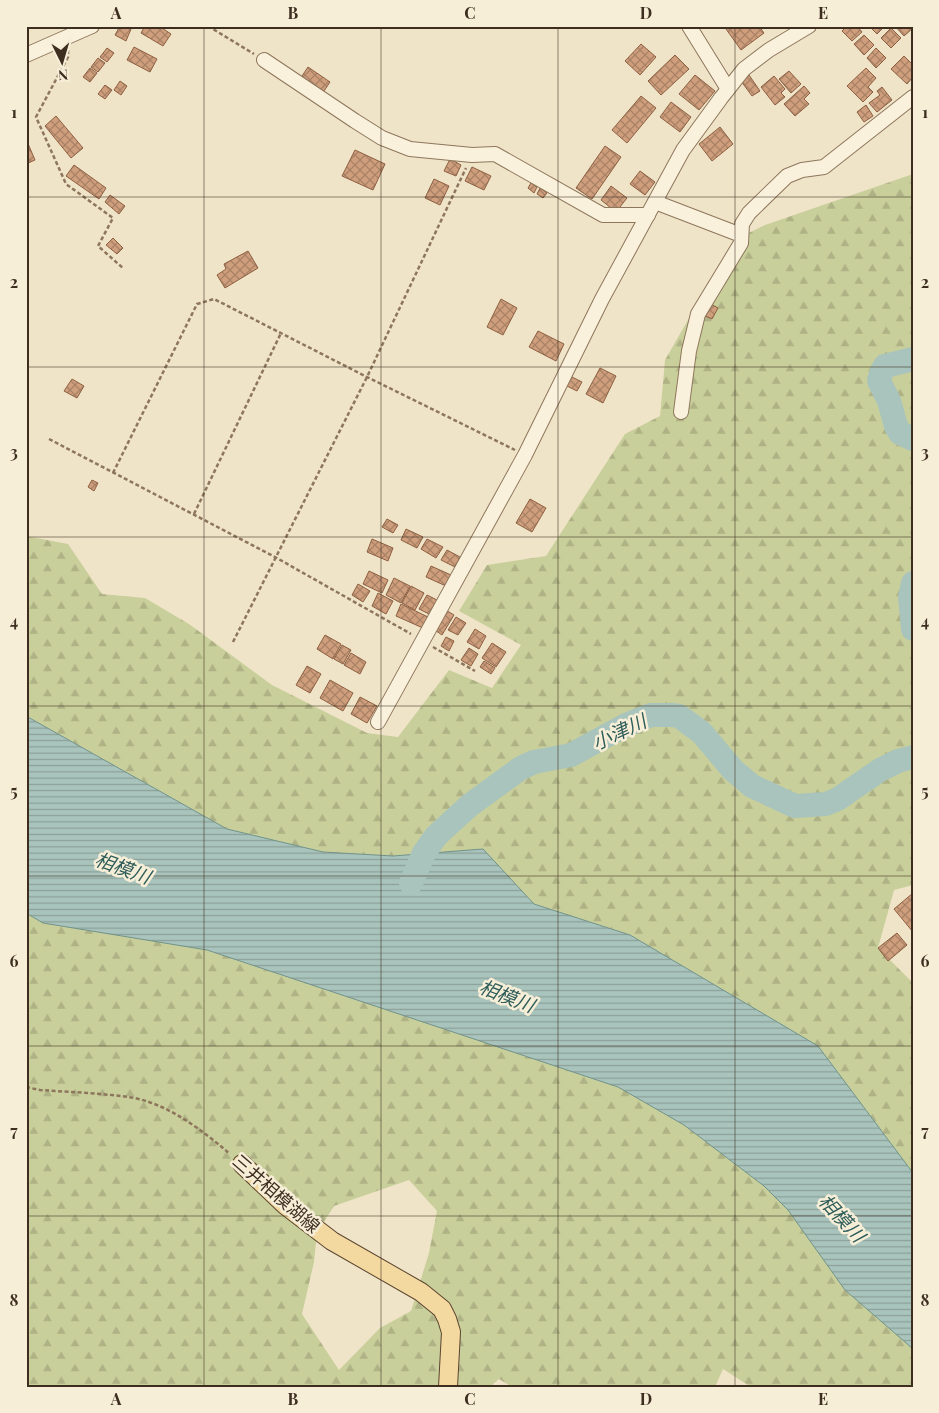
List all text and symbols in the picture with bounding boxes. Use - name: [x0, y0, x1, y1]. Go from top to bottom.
- text: A: [110, 2, 122, 23]
- text: B: [288, 2, 299, 23]
- text: C: [464, 2, 476, 23]
- text: D: [640, 2, 652, 23]
- text: E: [818, 2, 828, 23]
- north arrow: [38, 38, 88, 88]
- text: N: [57, 66, 69, 85]
- text: 1: [11, 101, 17, 122]
- text: 1: [922, 101, 928, 122]
- text: 2: [10, 271, 18, 292]
- text: 2: [921, 271, 929, 292]
- text: 3: [10, 441, 18, 462]
- text: 3: [921, 441, 929, 462]
- text: 4: [10, 610, 18, 631]
- text: 4: [921, 610, 929, 631]
- water label: 小津川: [587, 706, 652, 755]
- text: 5: [10, 780, 18, 801]
- text: 5: [921, 780, 929, 801]
- water label: 相模川: [92, 845, 156, 890]
- text: 6: [10, 950, 19, 971]
- text: 6: [921, 950, 930, 971]
- water label: 相模川: [476, 973, 540, 1018]
- text: 7: [10, 1120, 18, 1141]
- text: 7: [921, 1120, 929, 1141]
- street label: 三井相模湖線: [228, 1149, 325, 1238]
- water label: 相模川: [814, 1188, 873, 1248]
- text: 8: [10, 1289, 19, 1310]
- text: 8: [921, 1289, 930, 1310]
- text: A: [110, 1388, 122, 1409]
- text: B: [288, 1388, 299, 1409]
- text: C: [464, 1388, 476, 1409]
- text: D: [640, 1388, 652, 1409]
- text: E: [818, 1388, 828, 1409]

